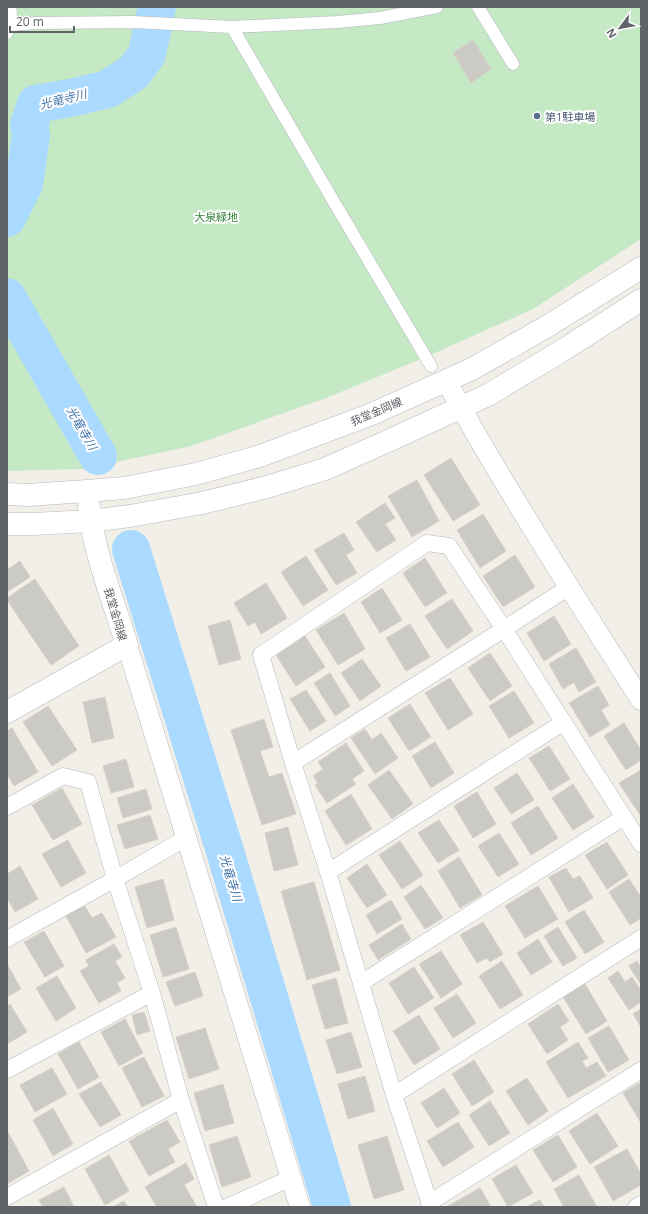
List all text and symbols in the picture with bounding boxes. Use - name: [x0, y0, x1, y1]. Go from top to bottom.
- scale bar: [10, 8, 74, 34]
- north arrow: [600, 8, 640, 48]
- text: 20 m: [16, 13, 44, 30]
- text: N: [602, 26, 620, 41]
- water label: 光竜寺川: [38, 84, 90, 113]
- place label: 第1駐車場: [545, 109, 595, 124]
- marker: 第1駐車場: [532, 111, 542, 121]
- park label: 大泉緑地: [194, 209, 238, 224]
- street label: 我堂金岡線: [348, 393, 404, 429]
- water label: 光竜寺川: [63, 403, 102, 455]
- street label: 我堂金岡線: [101, 585, 131, 643]
- water label: 光竜寺川: [216, 853, 247, 905]

